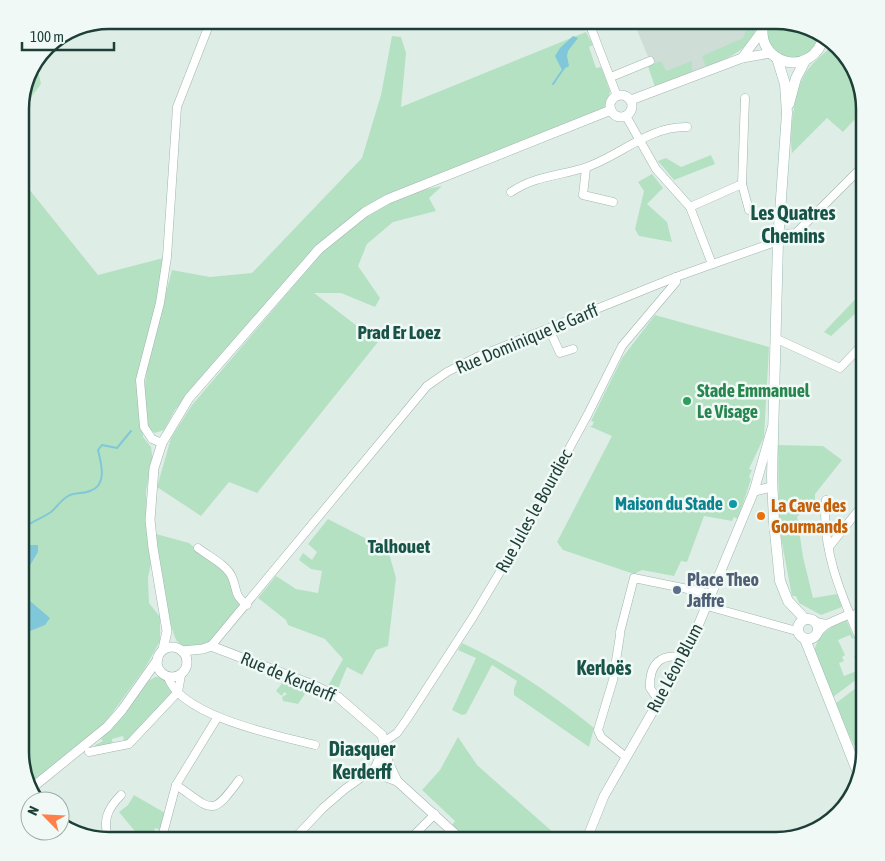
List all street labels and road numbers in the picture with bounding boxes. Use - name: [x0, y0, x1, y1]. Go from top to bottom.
- street label: Rue Dominique le Garff: [452, 299, 601, 378]
- street label: Rue Jules le Bourdiec: [491, 445, 576, 576]
- street label: Rue Léon Blum: [642, 620, 707, 716]
- street label: Rue de Kerderff: [238, 647, 339, 706]

